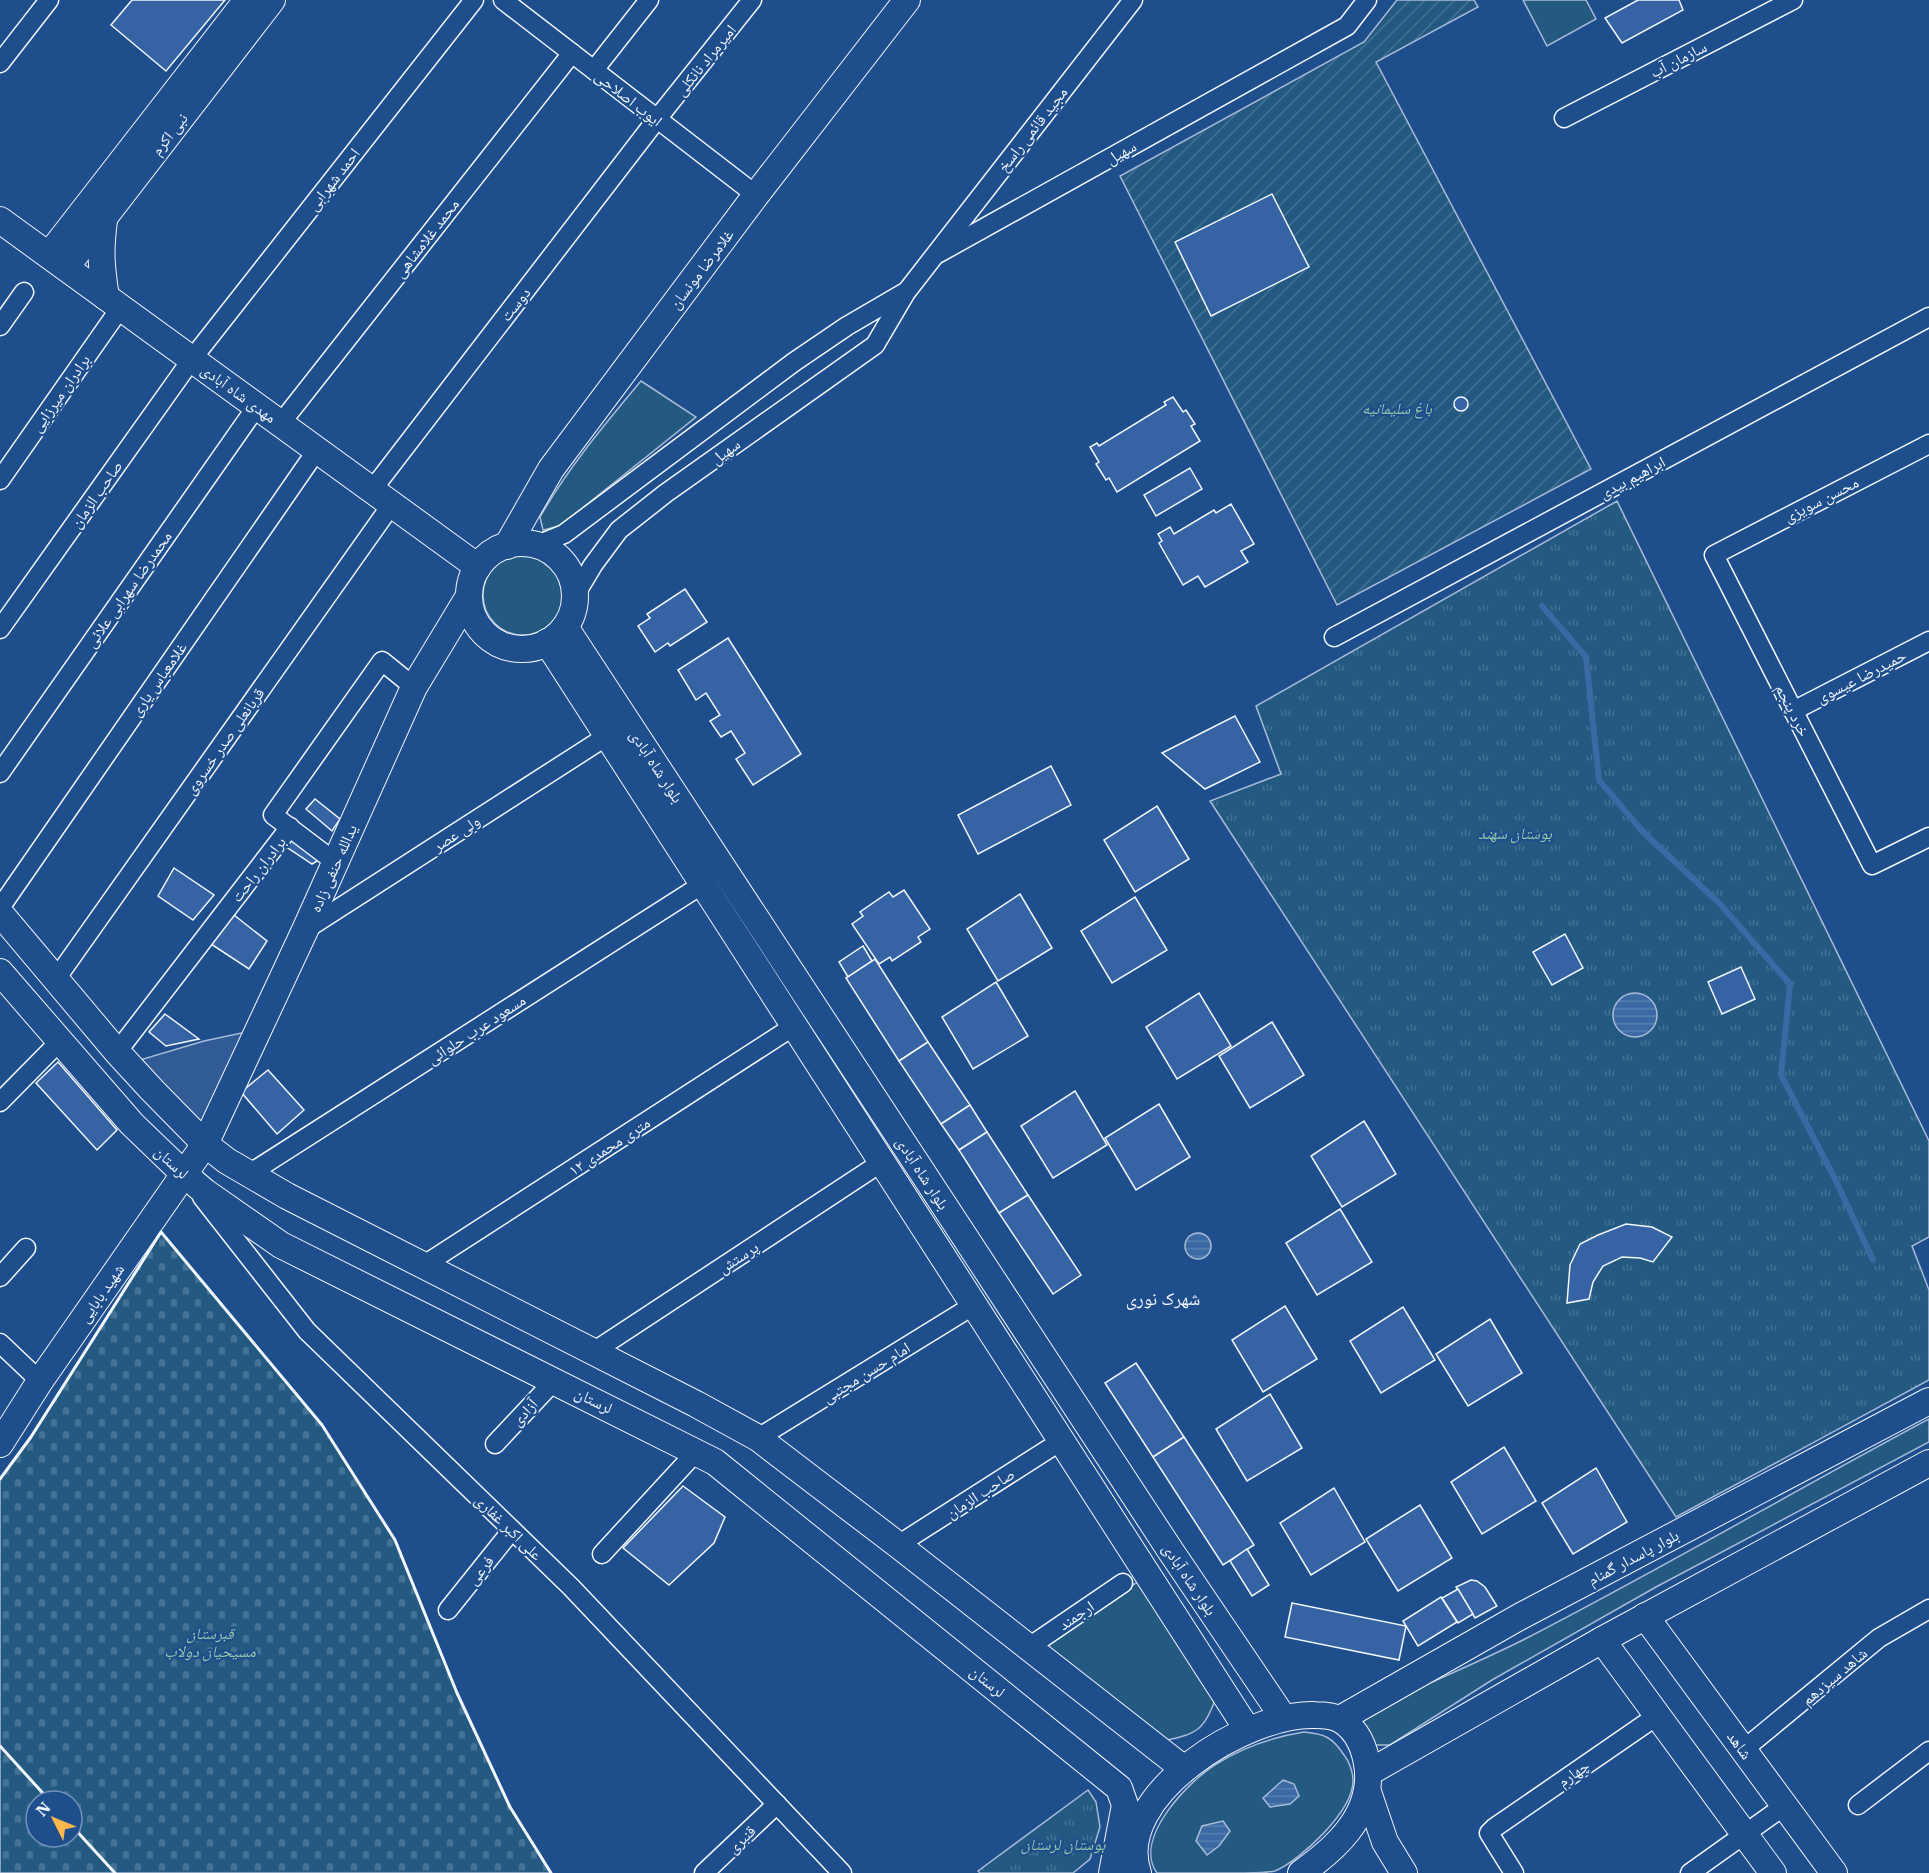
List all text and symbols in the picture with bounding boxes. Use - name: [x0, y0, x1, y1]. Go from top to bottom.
- street label: امیرمراد نانکلی: [670, 20, 741, 100]
- street label: سازمان آب: [1646, 36, 1710, 83]
- street label: ایوب اصلاحی: [591, 65, 667, 131]
- street label: مجید قائمی راسخ: [993, 82, 1072, 176]
- street label: نبی اکرم: [146, 109, 193, 160]
- street label: سهیل: [1102, 136, 1140, 169]
- street label: احمد شهرابی: [302, 144, 365, 215]
- street label: محمد غلامشاهی: [389, 194, 464, 282]
- street label: غلامرضا مونسان: [664, 225, 738, 314]
- street label: دوست: [496, 283, 534, 325]
- street label: برادران میرزایی: [26, 350, 95, 436]
- street label: مهدی شاه آبادی: [197, 359, 281, 428]
- park label: باغ سلیمانیه: [1362, 398, 1432, 419]
- street label: سهیل: [706, 434, 744, 469]
- street label: ابراهیم بیدی: [1595, 451, 1669, 504]
- street label: صاحب الزمان: [65, 456, 127, 532]
- street label: محسن سویزی: [1780, 472, 1862, 527]
- street label: محمدرضا سهرابی علائی: [80, 527, 177, 652]
- street label: غلامعباس یاری: [125, 638, 192, 721]
- street label: حمیدرضا عیسوی: [1813, 645, 1910, 708]
- street label: خرد پنجم: [1770, 680, 1815, 740]
- street label: قربانعلی صدر خسروی: [180, 684, 269, 799]
- street label: بلوار شاه آبادی: [625, 726, 688, 807]
- street label: ولی عصر: [428, 810, 484, 857]
- street label: یدالله حنفی زاده: [305, 821, 362, 915]
- park label: بوستان سهند: [1478, 823, 1553, 844]
- street label: برادران راحت: [226, 832, 291, 906]
- street label: مسعود عرب حلوائی: [423, 990, 530, 1069]
- street label: ۱۲ متری محمدی: [564, 1112, 654, 1181]
- street label: بلوار شاه آبادی: [891, 1133, 954, 1214]
- street label: لرستان: [150, 1141, 193, 1184]
- street label: پرستش: [714, 1236, 763, 1278]
- street label: شهید بابایی: [74, 1260, 129, 1327]
- district label: شهرک نوری: [1126, 1287, 1200, 1310]
- street label: امام حسن مجتبی: [818, 1337, 914, 1408]
- street label: لرستان: [571, 1382, 616, 1419]
- street label: آزادی: [506, 1393, 543, 1431]
- street label: صاحب الزمان: [942, 1463, 1019, 1523]
- street label: علی اکبر غفاری: [470, 1490, 547, 1565]
- street label: بلوار پاسدار گمنام: [1584, 1525, 1683, 1590]
- street label: بلوار شاه آبادی: [1158, 1539, 1222, 1620]
- street label: فرعی: [462, 1551, 499, 1589]
- street label: ارجمند: [1054, 1596, 1098, 1634]
- park label: قبرستان مسیحیان دولاب: [164, 1623, 257, 1662]
- street label: شاهد سیزدهم: [1797, 1643, 1872, 1710]
- street label: لرستان: [966, 1661, 1010, 1702]
- street label: شاهد: [1723, 1727, 1757, 1763]
- street label: چهارم: [1553, 1755, 1593, 1792]
- north arrow: [24, 1789, 84, 1849]
- text: N: [31, 1797, 55, 1820]
- street label: قنبری: [722, 1821, 760, 1858]
- park label: بوستان لرستان: [1021, 1834, 1106, 1855]

